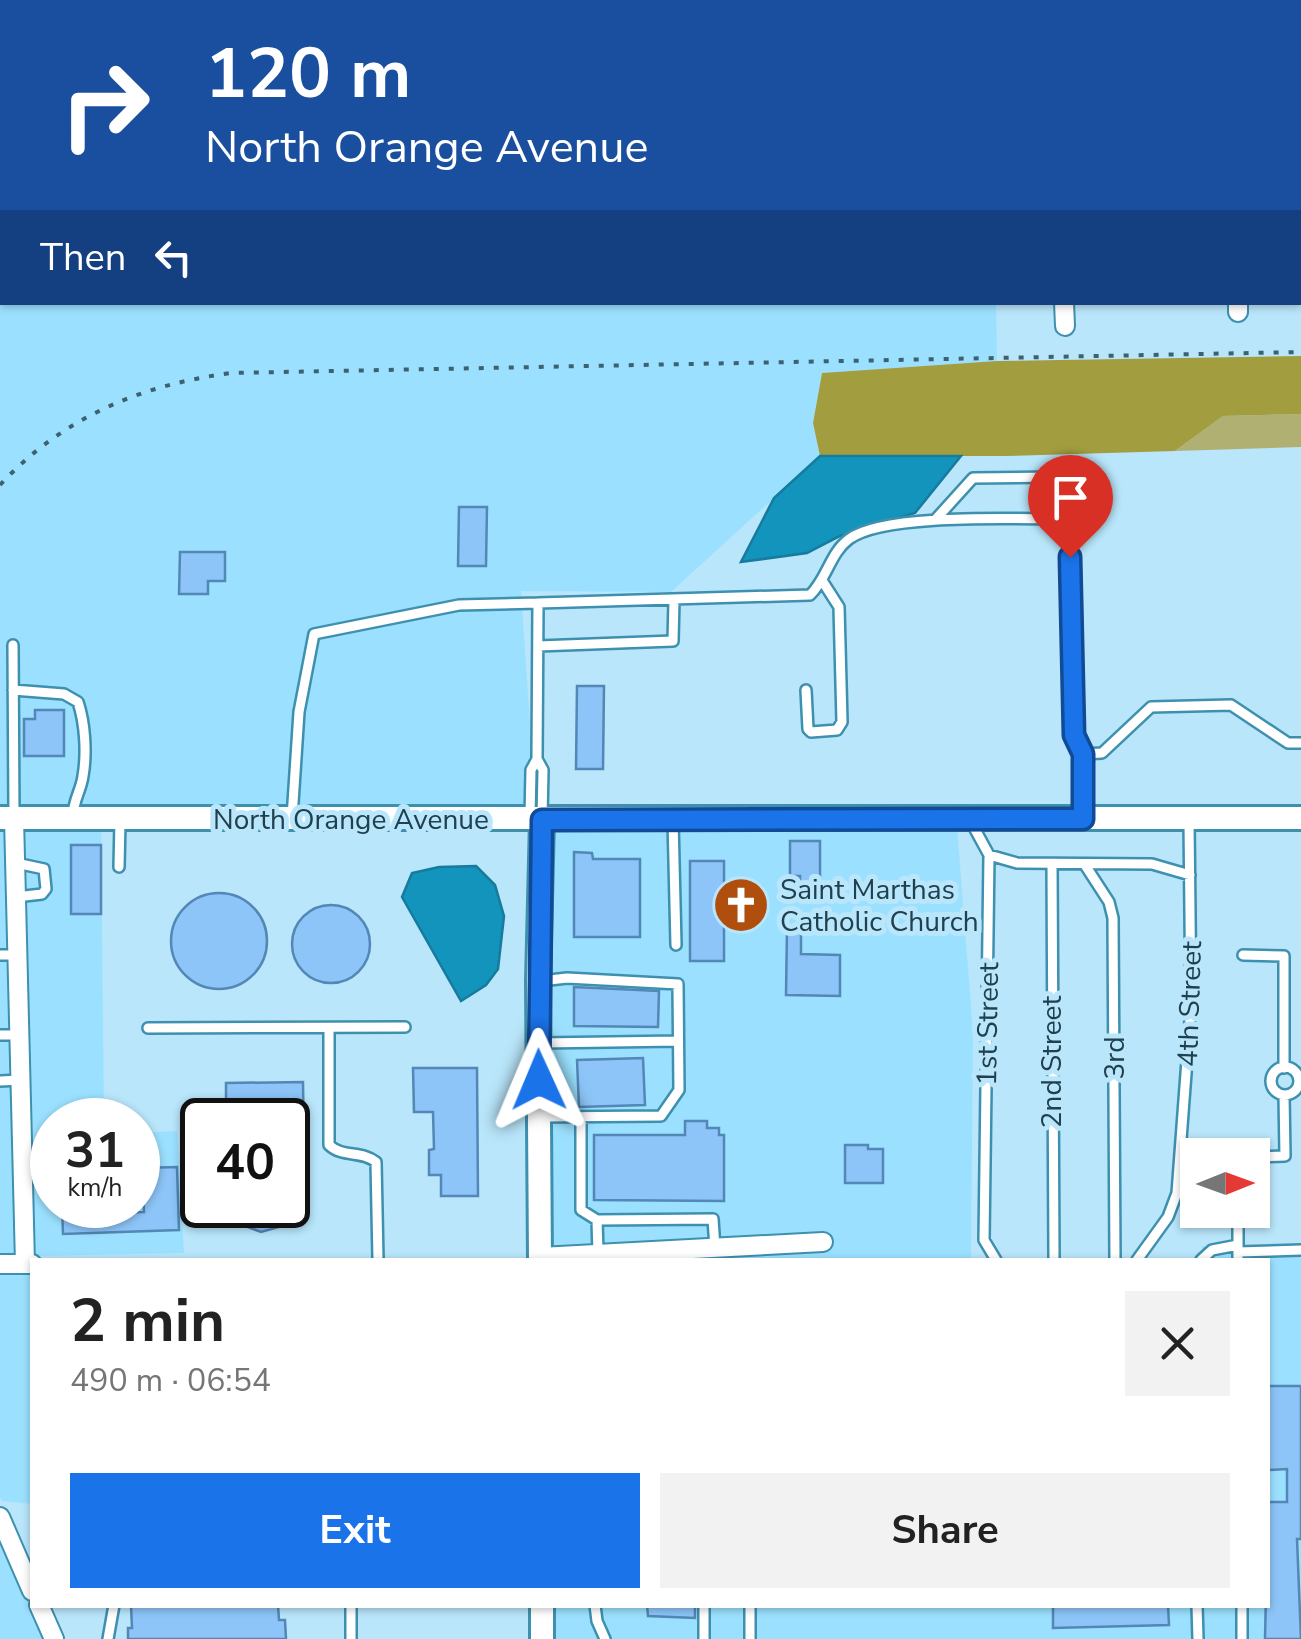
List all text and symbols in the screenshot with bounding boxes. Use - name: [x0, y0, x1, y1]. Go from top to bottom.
- text: 120 m: [205, 26, 411, 122]
- icon: right: [40, 40, 170, 170]
- text: North Orange Avenue: [205, 117, 648, 178]
- icon: left: [146, 230, 201, 285]
- text: Then: [40, 232, 126, 283]
- pin: [1028, 455, 1113, 558]
- icon: arrive: [1043, 470, 1098, 525]
- street label: North Orange Avenue: [213, 801, 489, 839]
- place label: Saint Marthas Catholic Church: [780, 871, 979, 941]
- church icon: Saint Marthas Catholic Church: [711, 875, 771, 935]
- street label: 4th Street: [1169, 940, 1211, 1068]
- street label: 1st Street: [968, 962, 1008, 1086]
- street label: 2nd Street: [1033, 995, 1071, 1128]
- position arrow: [487, 1028, 591, 1132]
- street label: 3rd: [1096, 1037, 1134, 1079]
- speed limit sign: 40: [180, 1098, 310, 1228]
- text: 31: [65, 1116, 125, 1185]
- north arrow: [1180, 1138, 1270, 1228]
- map controls: [1180, 1138, 1270, 1228]
- text: km/h: [67, 1171, 123, 1205]
- text: 2 min: [70, 1280, 225, 1362]
- button: close: [1125, 1291, 1230, 1396]
- text: 490 m · 06:54: [70, 1359, 271, 1402]
- button: Exit: [70, 1473, 640, 1588]
- button: Share: [660, 1473, 1230, 1588]

